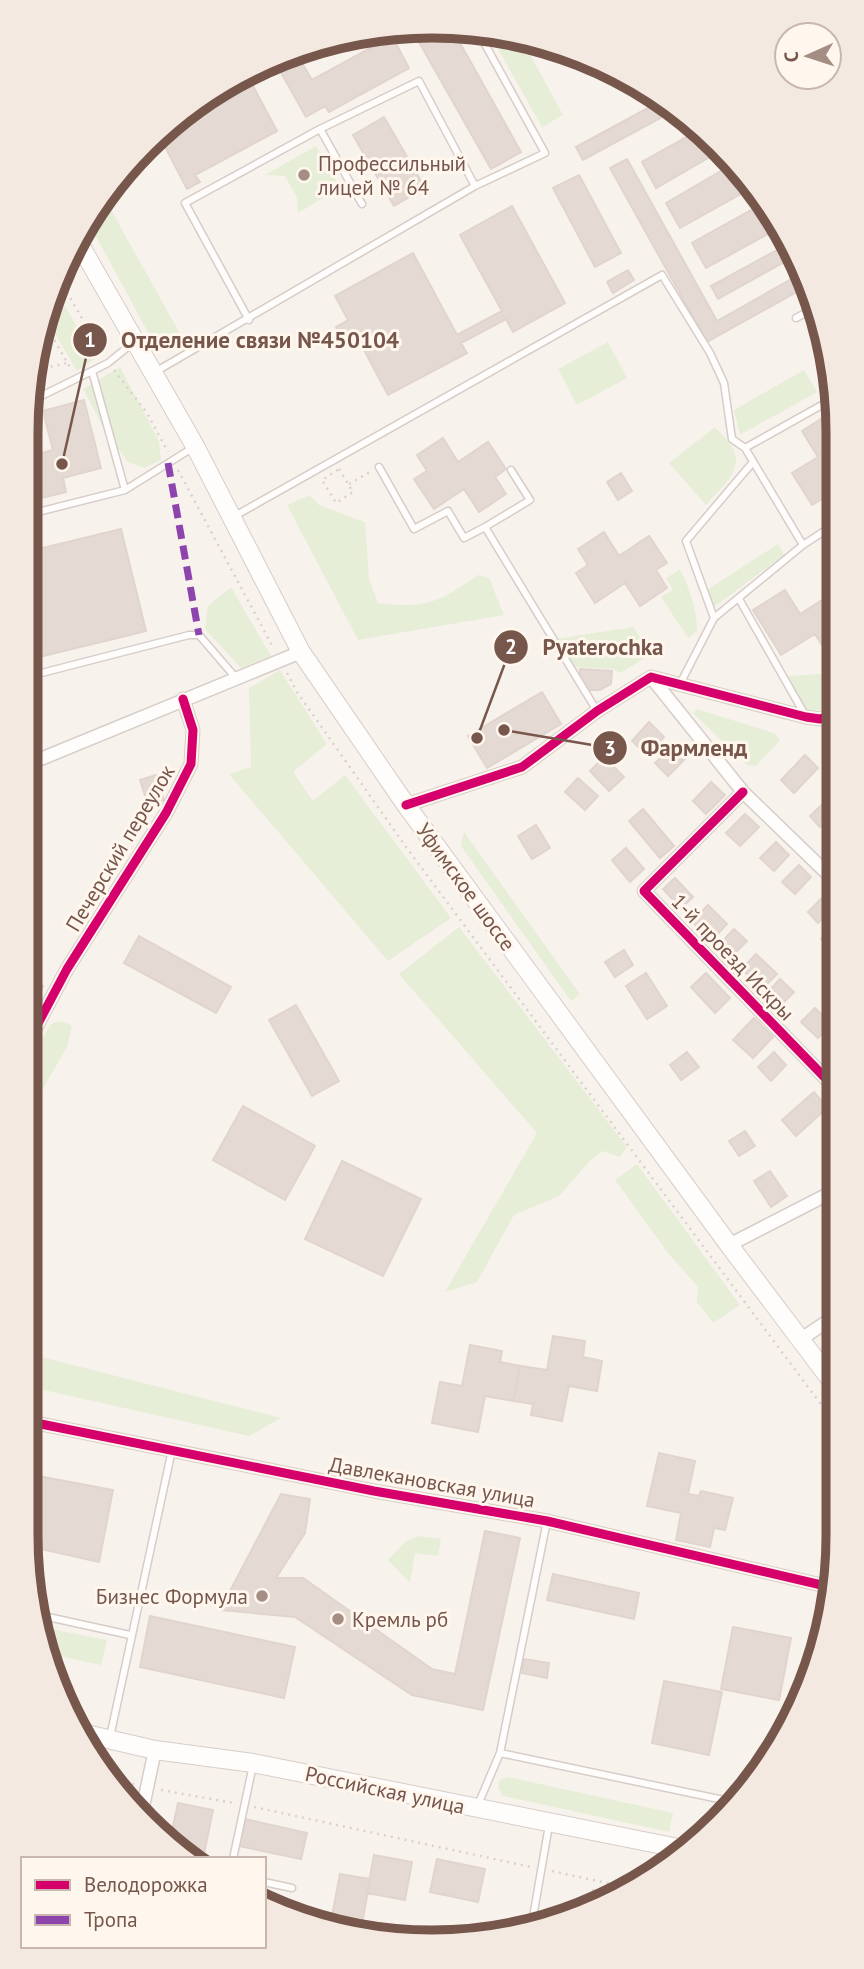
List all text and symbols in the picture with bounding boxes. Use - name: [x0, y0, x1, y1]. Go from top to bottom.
- north arrow: [773, 21, 843, 91]
- text: С: [779, 51, 803, 63]
- place label: Профессильный лицей № 64: [317, 150, 466, 201]
- marker: Профессильный лицей № 64: [296, 167, 312, 183]
- callout: Отделение связи №450104: [72, 318, 413, 362]
- text: Отделение связи №450104: [121, 325, 399, 354]
- text: 1: [84, 326, 96, 353]
- callout: Pyaterochka: [494, 625, 677, 669]
- text: Pyaterochka: [543, 632, 663, 661]
- text: 2: [505, 633, 517, 660]
- callout: Фармленд: [592, 726, 762, 770]
- text: Фармленд: [641, 733, 747, 762]
- text: 3: [604, 735, 616, 762]
- street label: Печерский переулок: [60, 760, 180, 936]
- street label: Уфимское шоссе: [411, 818, 521, 956]
- street label: 1-й проезд Искры: [666, 888, 800, 1026]
- street label: Давлекановская улица: [327, 1451, 537, 1513]
- place label: Бизнес Формула: [96, 1583, 248, 1610]
- marker: Бизнес Формула: [254, 1588, 270, 1604]
- place label: Кремль рб: [352, 1606, 448, 1633]
- marker: Кремль рб: [330, 1611, 346, 1627]
- street label: Российская улица: [303, 1760, 467, 1820]
- legend: [21, 1857, 266, 1948]
- text: Велодорожка: [84, 1871, 208, 1898]
- text: Тропа: [84, 1906, 138, 1933]

